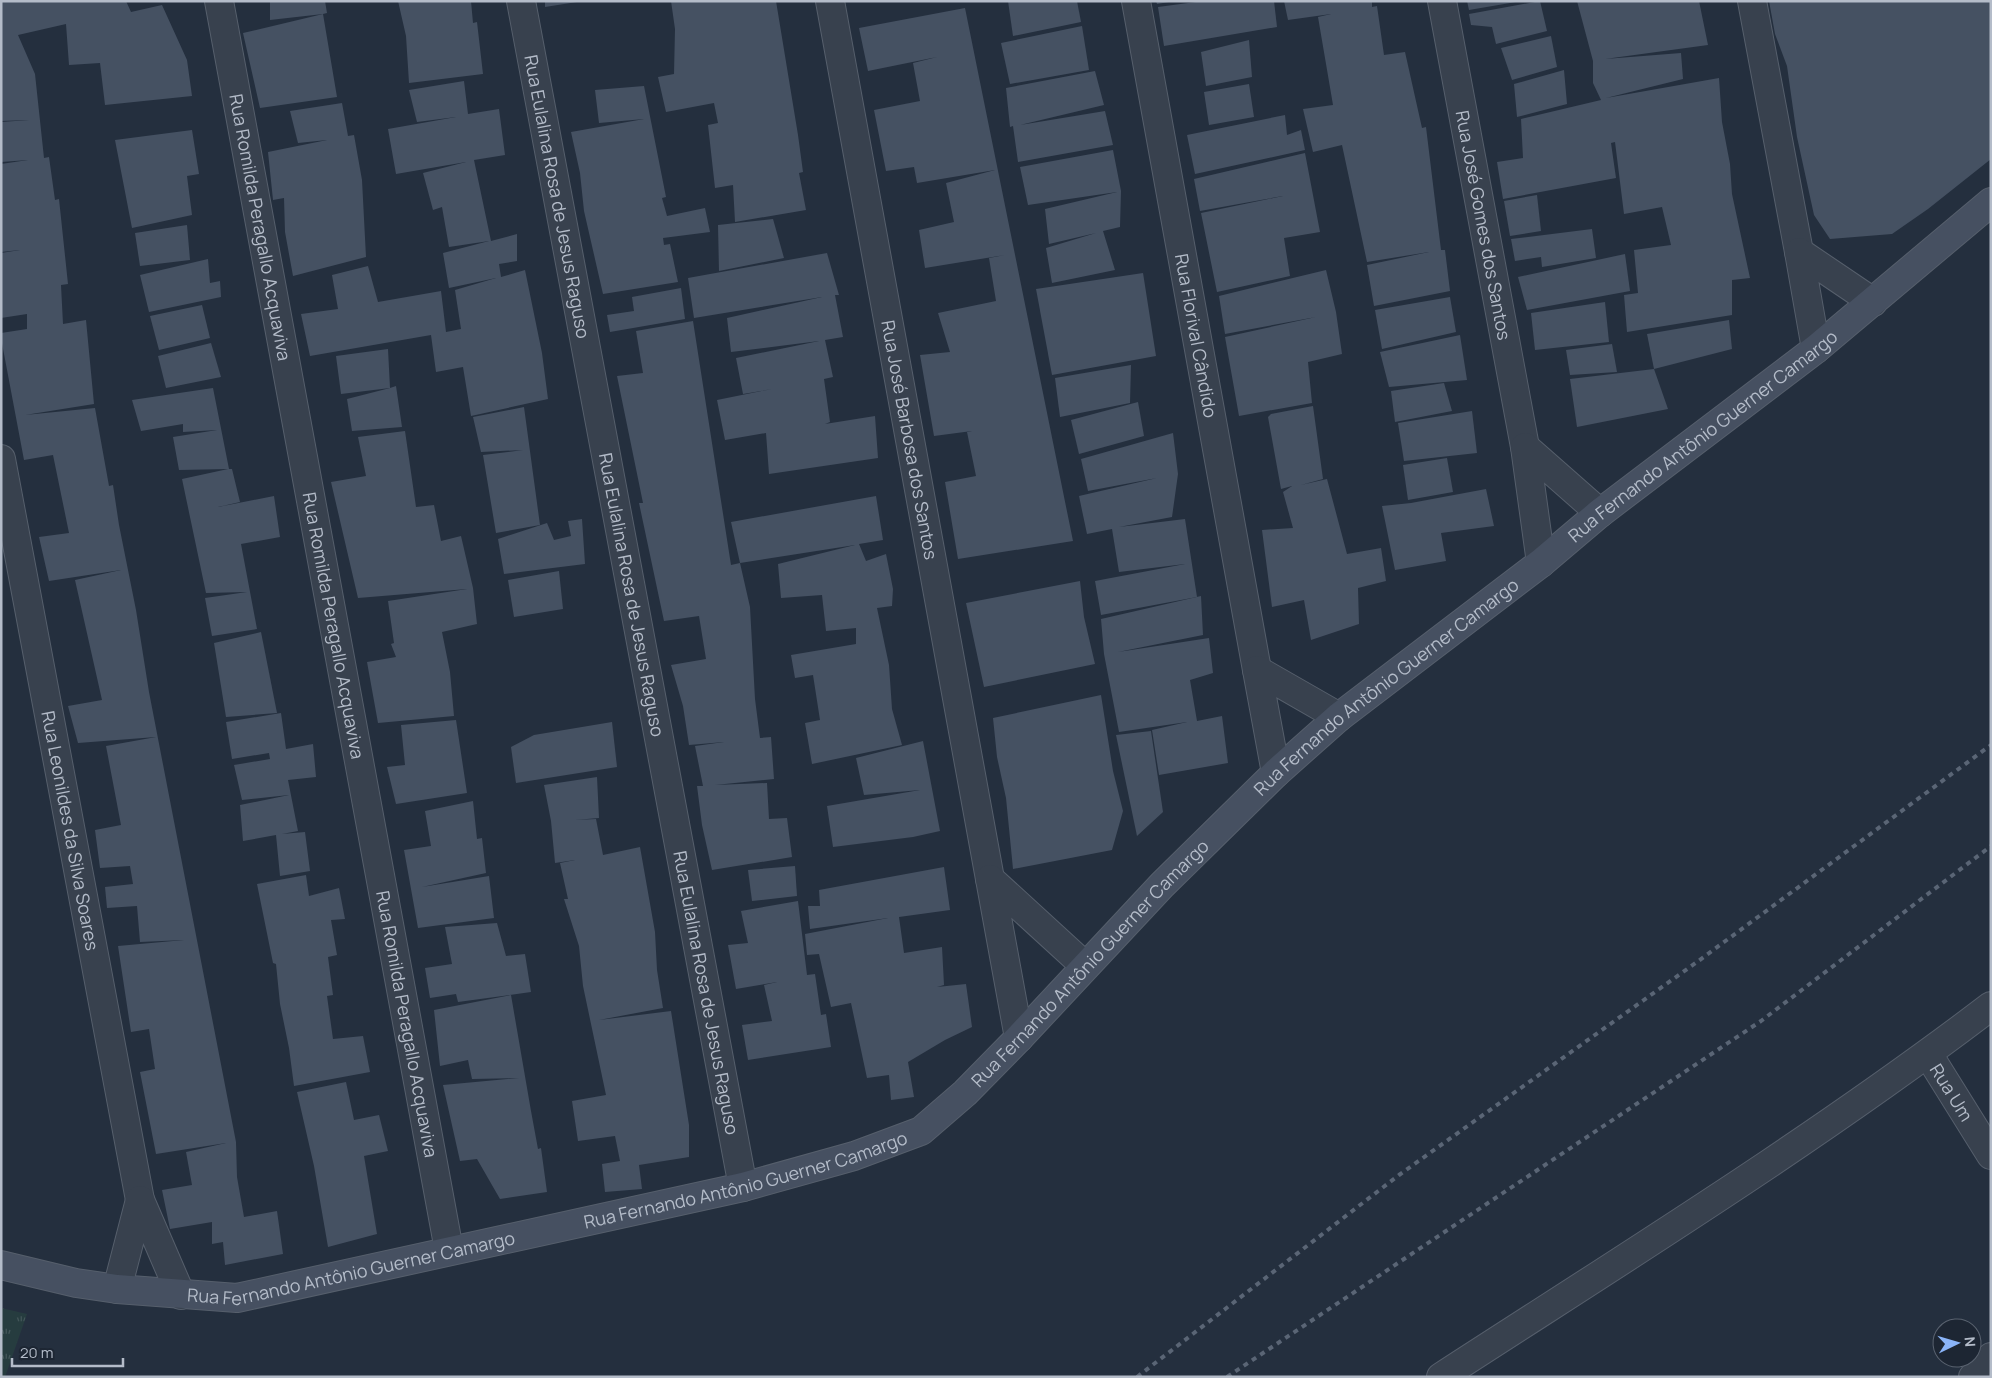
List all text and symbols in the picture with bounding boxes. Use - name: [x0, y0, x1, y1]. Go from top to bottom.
- street label: Rua Eulalina Rosa de Jesus Raguso: [519, 53, 596, 340]
- street label: Rua Romilda Peragallo Acquaviva: [224, 92, 297, 363]
- street label: Rua José Gomes dos Santos: [1451, 108, 1517, 342]
- street label: Rua Florival Cândido: [1170, 252, 1223, 420]
- street label: Rua José Barbosa dos Santos: [876, 318, 944, 561]
- street label: Rua Fernando Antônio Guerner Camargo: [1563, 324, 1842, 547]
- street label: Rua Eulalina Rosa de Jesus Raguso: [594, 451, 670, 739]
- street label: Rua Romilda Peragallo Acquaviva: [298, 490, 370, 761]
- street label: Rua Fernando Antônio Guerner Camargo: [1248, 573, 1523, 801]
- street label: Rua Leonildes da Silva Soares: [36, 709, 105, 952]
- street label: Rua Fernando Antônio Guerner Camargo: [966, 834, 1214, 1092]
- street label: Rua Eulalina Rosa de Jesus Raguso: [668, 849, 745, 1137]
- street label: Rua Romilda Peragallo Acquaviva: [371, 888, 444, 1159]
- street label: Rua Um: [1925, 1059, 1979, 1126]
- street label: Rua Fernando Antônio Guerner Camargo: [581, 1125, 910, 1234]
- street label: Rua Fernando Antônio Guerner Camargo: [186, 1225, 517, 1310]
- north arrow: [1932, 1318, 1982, 1368]
- scale bar: [12, 1336, 124, 1368]
- text: N: [1961, 1336, 1980, 1348]
- text: 20 m: [20, 1342, 53, 1363]

